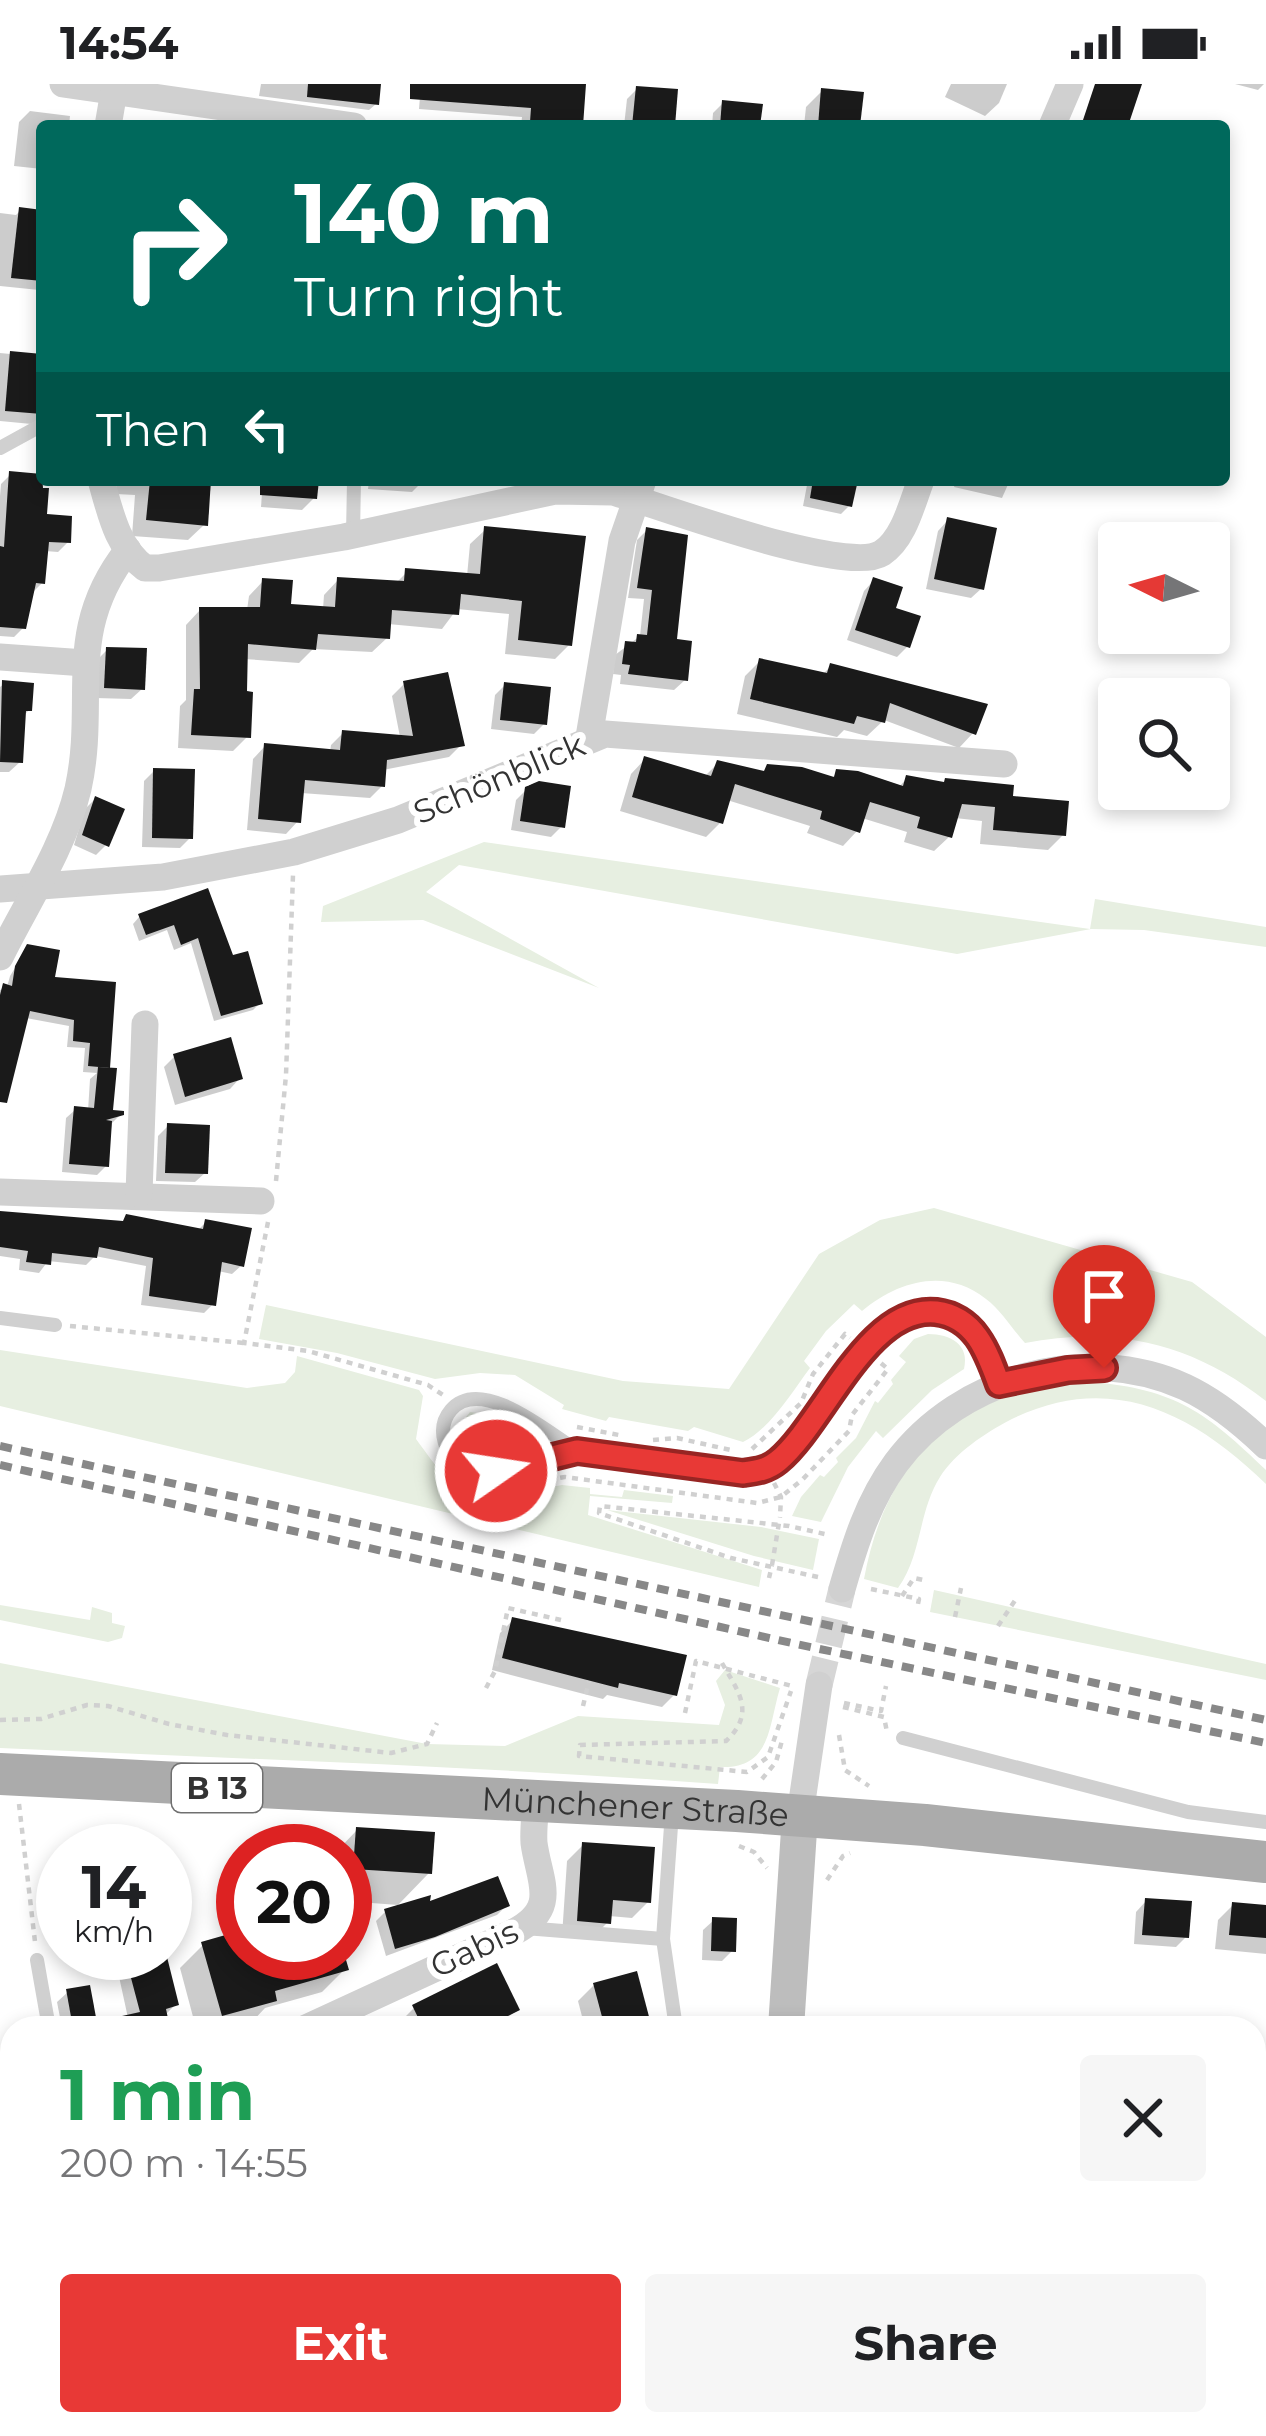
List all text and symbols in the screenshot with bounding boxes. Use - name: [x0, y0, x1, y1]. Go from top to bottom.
- text: 14:54: [60, 15, 179, 70]
- text: 140 m: [294, 162, 554, 264]
- icon: right: [96, 168, 252, 324]
- text: Turn right: [294, 264, 564, 330]
- icon: left: [234, 396, 300, 462]
- text: Then: [96, 402, 210, 457]
- north arrow: [1098, 522, 1230, 654]
- map controls: [1098, 522, 1230, 810]
- button: search: [1098, 678, 1230, 810]
- street label: Schönblick: [407, 724, 591, 832]
- pin: [1053, 1245, 1155, 1368]
- icon: arrive: [1071, 1263, 1137, 1329]
- position arrow: [433, 1408, 559, 1534]
- road number: B 13: [172, 1764, 262, 1812]
- street label: Münchener Straße: [480, 1778, 790, 1835]
- speed limit sign: 20: [216, 1824, 372, 1980]
- text: 14: [82, 1850, 146, 1923]
- street label: Gabis: [424, 1910, 524, 1986]
- text: km/h: [74, 1913, 154, 1950]
- text: 1 min: [60, 2050, 256, 2138]
- button: close: [1080, 2055, 1206, 2181]
- text: 200 m · 14:55: [60, 2139, 308, 2187]
- button: Exit: [60, 2274, 621, 2412]
- button: Share: [645, 2274, 1206, 2412]

